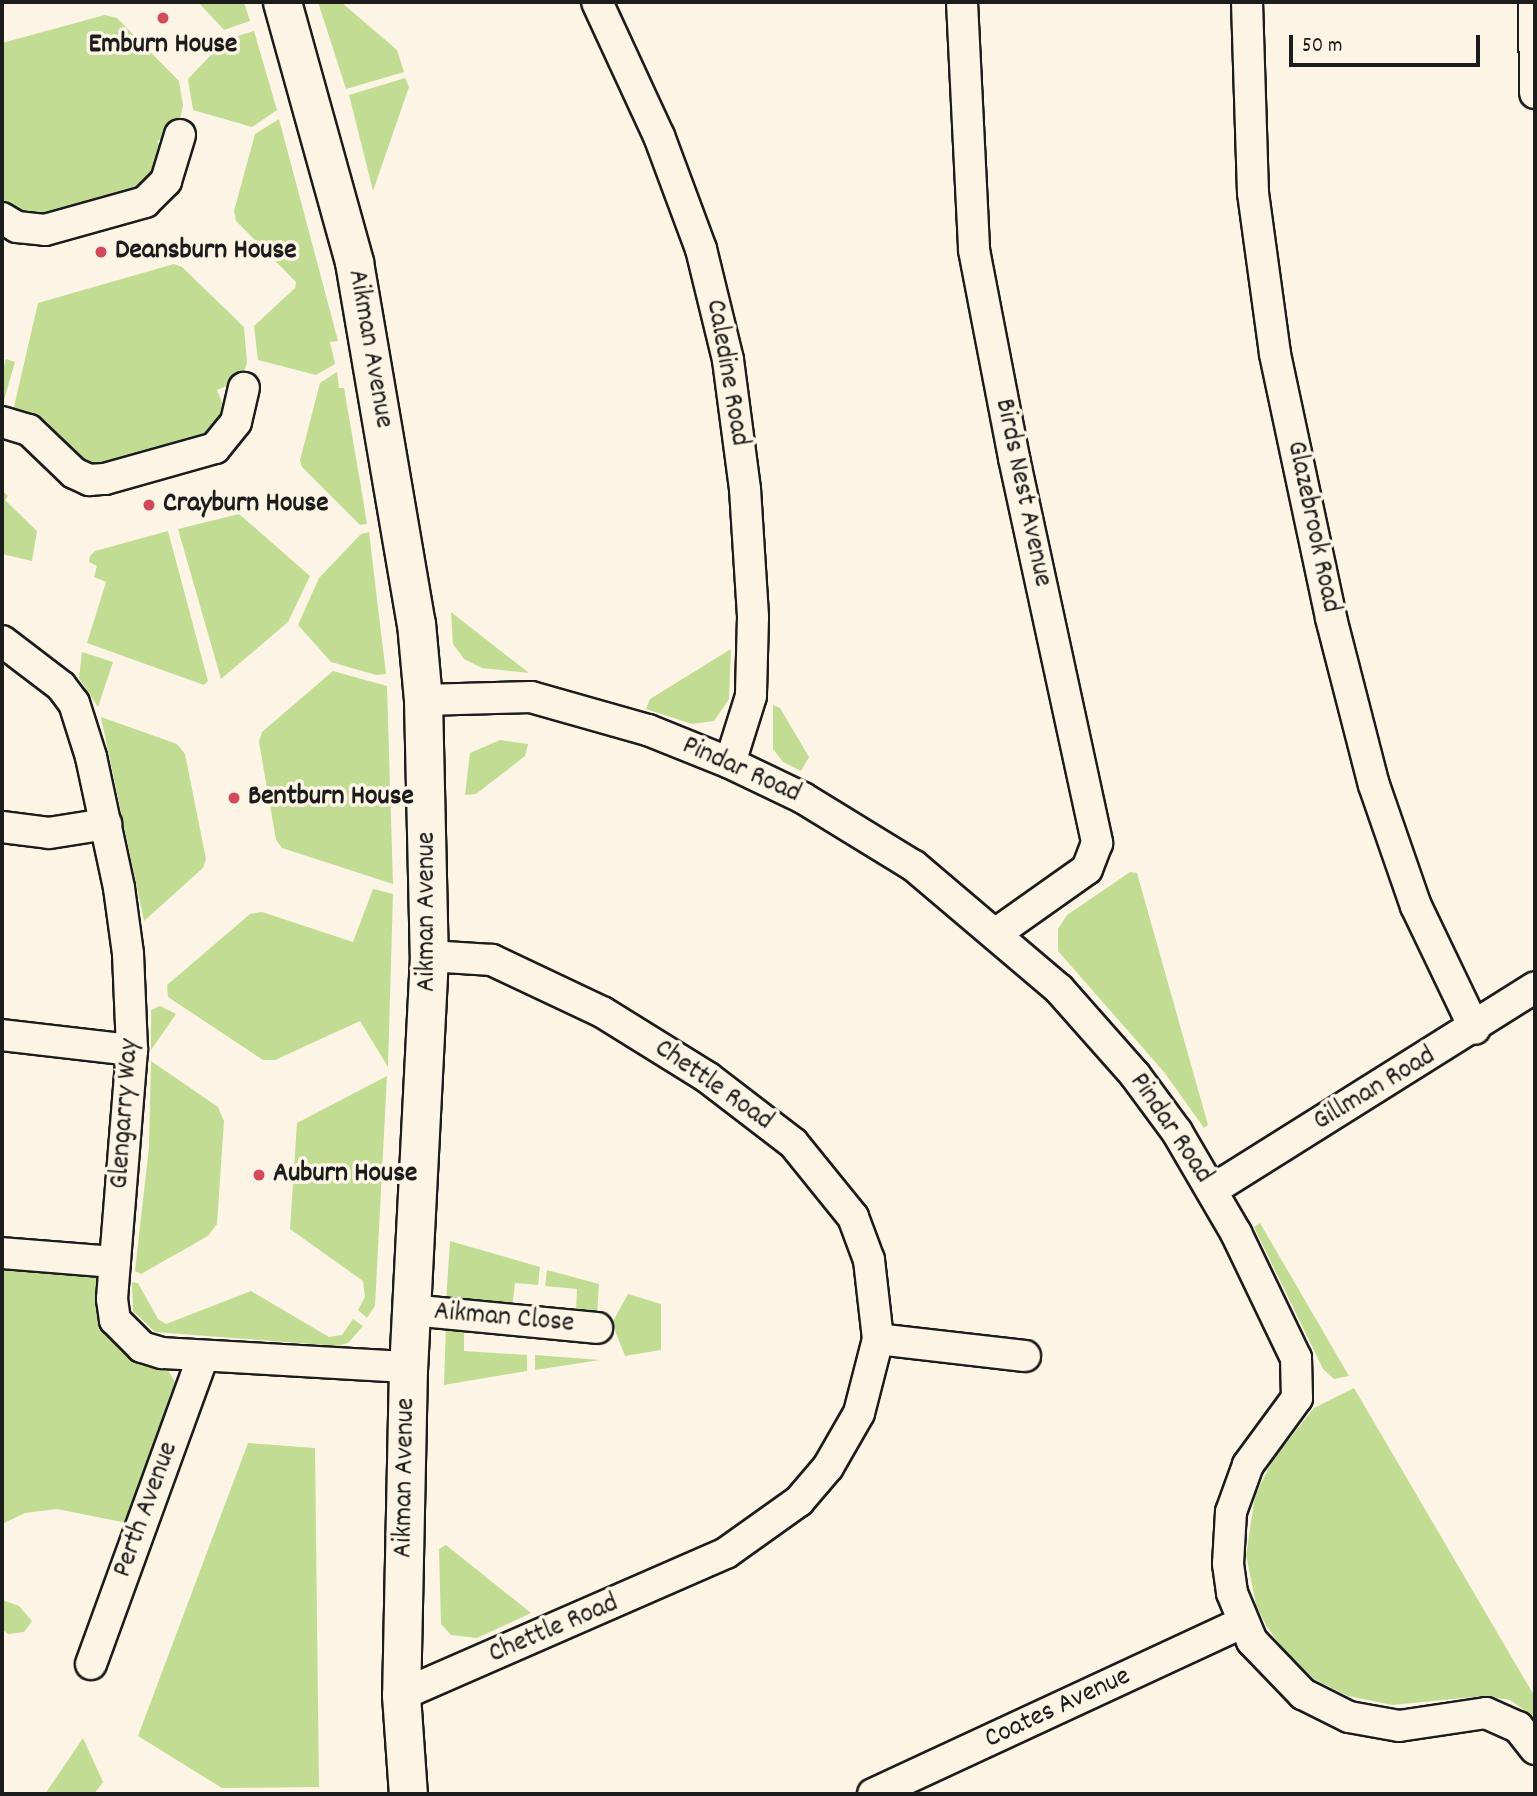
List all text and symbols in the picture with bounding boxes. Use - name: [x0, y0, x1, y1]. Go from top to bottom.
- marker: Emburn House: [155, 10, 171, 26]
- scale bar: [1292, 21, 1483, 65]
- place label: Emburn House: [89, 29, 237, 63]
- text: 50 m: [1302, 32, 1342, 62]
- place label: Deansburn House: [115, 235, 297, 269]
- marker: Deansburn House: [93, 244, 109, 260]
- street label: Aikman Avenue: [339, 267, 399, 431]
- street label: Caledine Road: [697, 297, 755, 449]
- street label: Birds Nest Avenue: [986, 396, 1058, 590]
- street label: Glazebrook Road: [1277, 438, 1347, 616]
- place label: Crayburn House: [163, 488, 329, 522]
- marker: Crayburn House: [141, 497, 157, 513]
- street label: Pindar Road: [677, 730, 805, 812]
- place label: Bentburn House: [248, 781, 414, 815]
- marker: Bentburn House: [226, 790, 242, 806]
- street label: Aikman Avenue: [411, 832, 445, 992]
- street label: Chettle Road: [647, 1033, 779, 1139]
- street label: Glengarry Way: [104, 1038, 148, 1190]
- street label: Gillman Road: [1308, 1040, 1442, 1140]
- street label: Pindar Road: [1121, 1067, 1219, 1191]
- place label: Auburn House: [273, 1158, 417, 1192]
- marker: Auburn House: [251, 1167, 267, 1183]
- street label: Aikman Close: [432, 1296, 576, 1342]
- street label: Aikman Avenue: [388, 1398, 424, 1558]
- street label: Perth Avenue: [107, 1438, 187, 1582]
- street label: Chettle Road: [484, 1588, 624, 1672]
- street label: Coates Avenue: [980, 1661, 1136, 1757]

